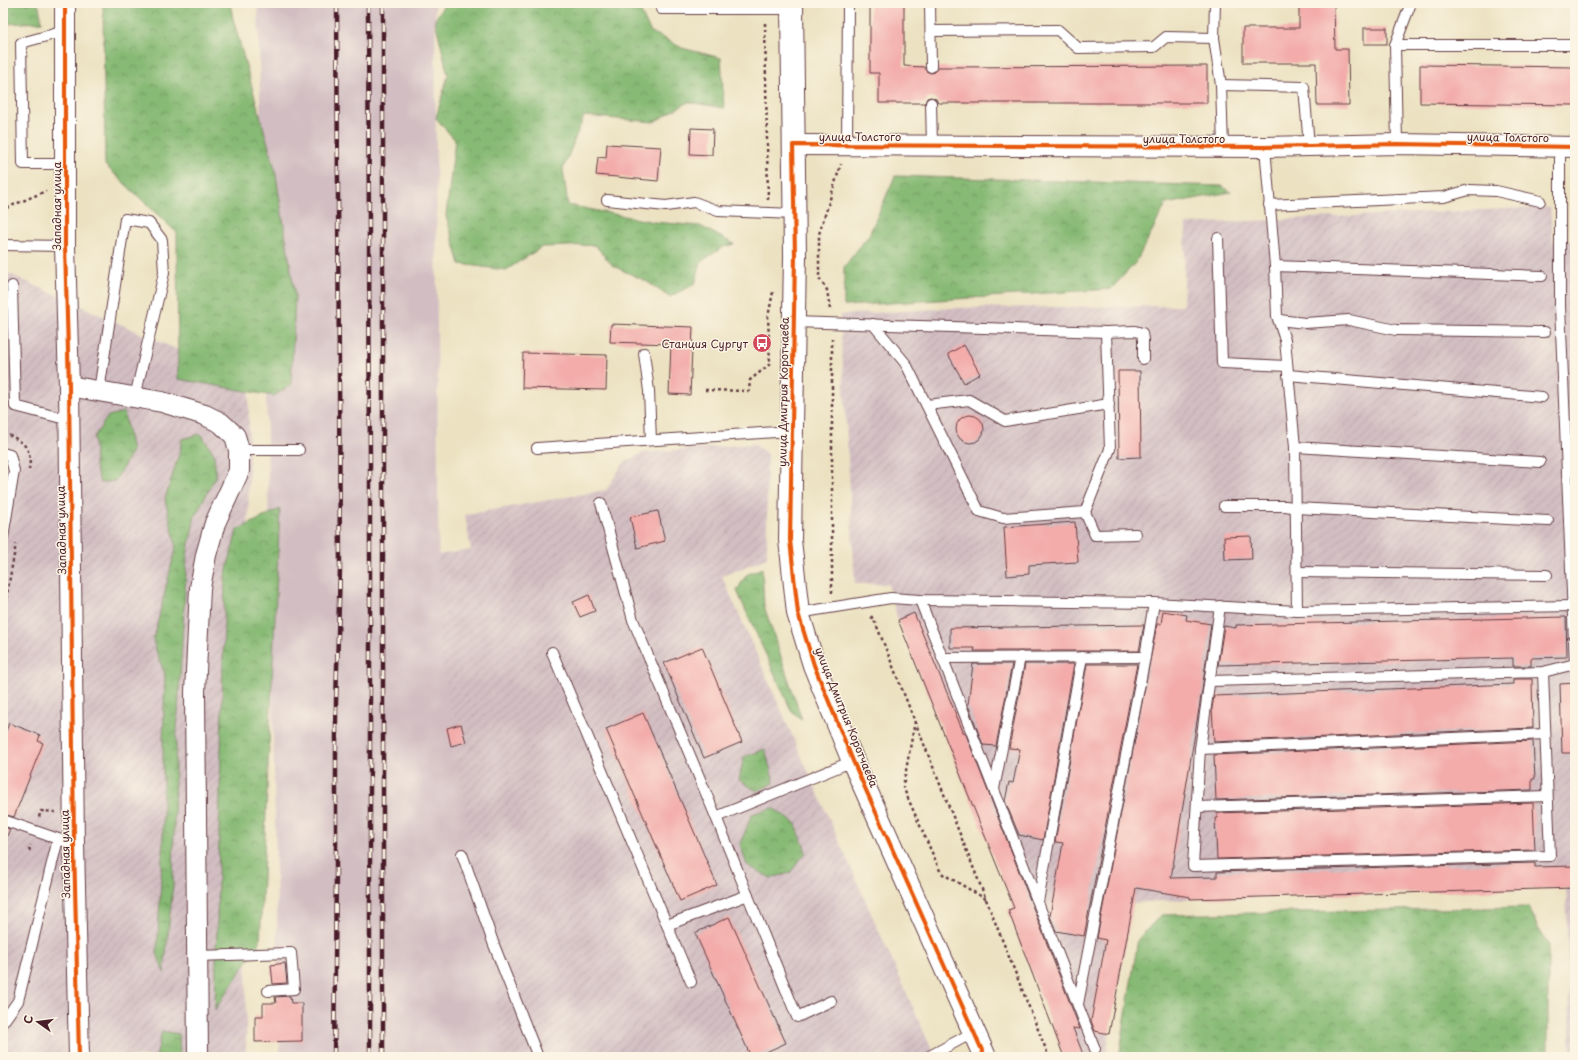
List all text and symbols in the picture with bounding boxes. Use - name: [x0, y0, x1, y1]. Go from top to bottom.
- street label: улица Толстого: [819, 128, 901, 145]
- street label: улица Толстого: [1467, 128, 1549, 146]
- street label: улица Толстого: [1143, 130, 1225, 147]
- street label: Западная улица: [48, 162, 65, 250]
- street label: улица Дмитрия Коротчаева: [773, 317, 793, 467]
- bus stop icon: Станция Сургут: [751, 332, 773, 354]
- place label: Станция Сургут: [661, 335, 749, 352]
- street label: Западная улица: [52, 485, 70, 574]
- street label: улица Дмитрия Коротчаева: [811, 644, 883, 790]
- street label: Западная улица: [56, 809, 74, 898]
- north arrow: [18, 1002, 58, 1042]
- text: С: [19, 1013, 37, 1026]

